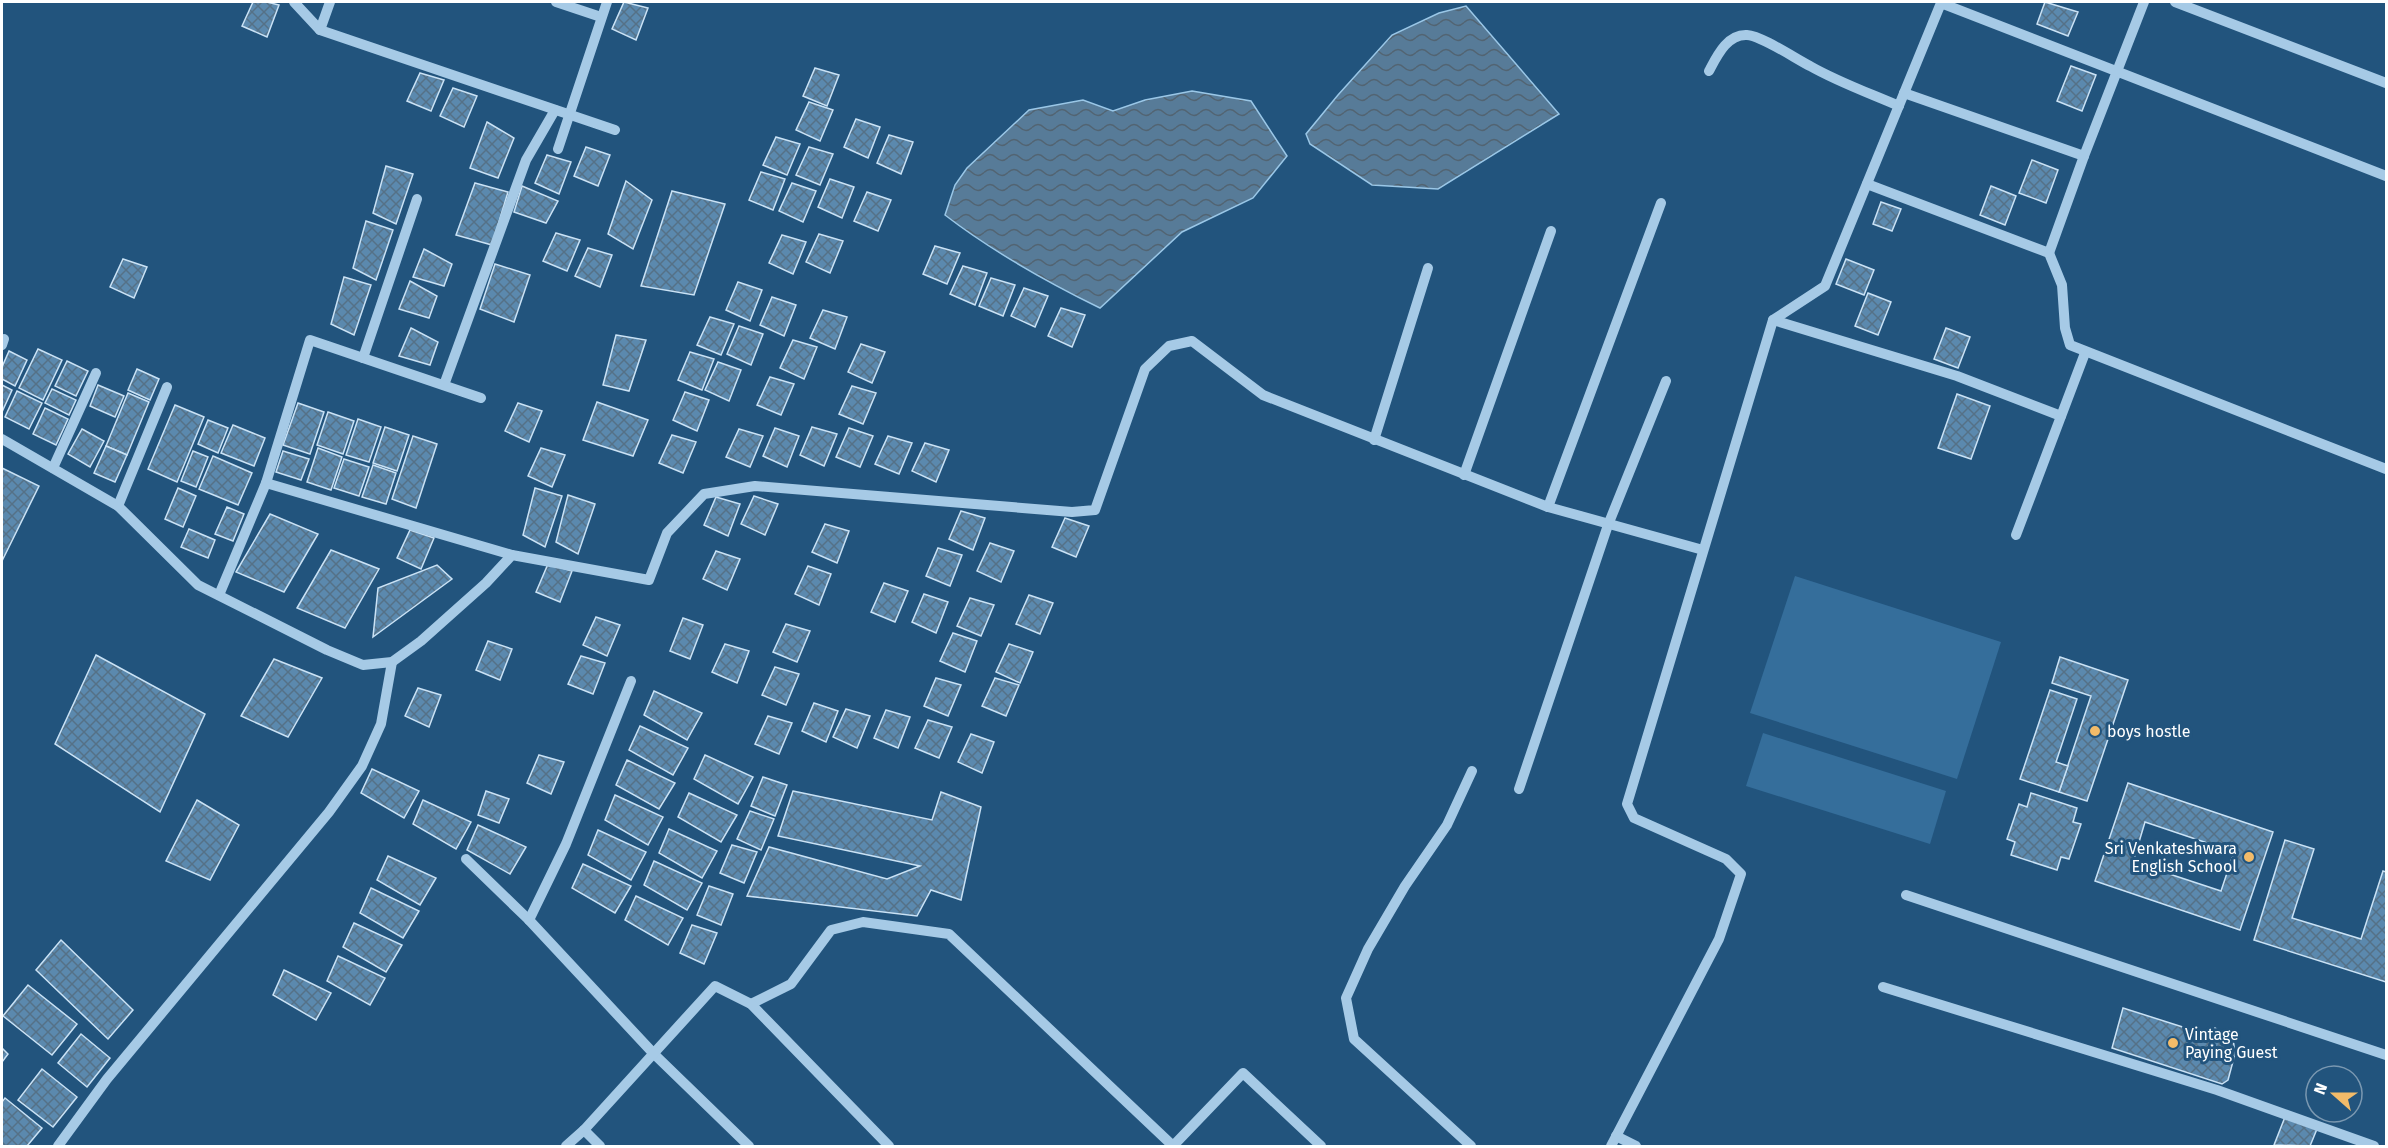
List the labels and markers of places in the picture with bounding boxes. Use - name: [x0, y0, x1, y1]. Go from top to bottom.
- place label: boys hostle: [2107, 722, 2190, 741]
- marker: boys hostle: [2088, 724, 2102, 738]
- place label: Sri Venkateshwara English School: [2105, 839, 2237, 876]
- marker: Sri Venkateshwara English School: [2242, 850, 2256, 864]
- place label: Vintage Paying Guest: [2185, 1025, 2278, 1062]
- marker: Vintage Paying Guest: [2166, 1036, 2180, 1050]

